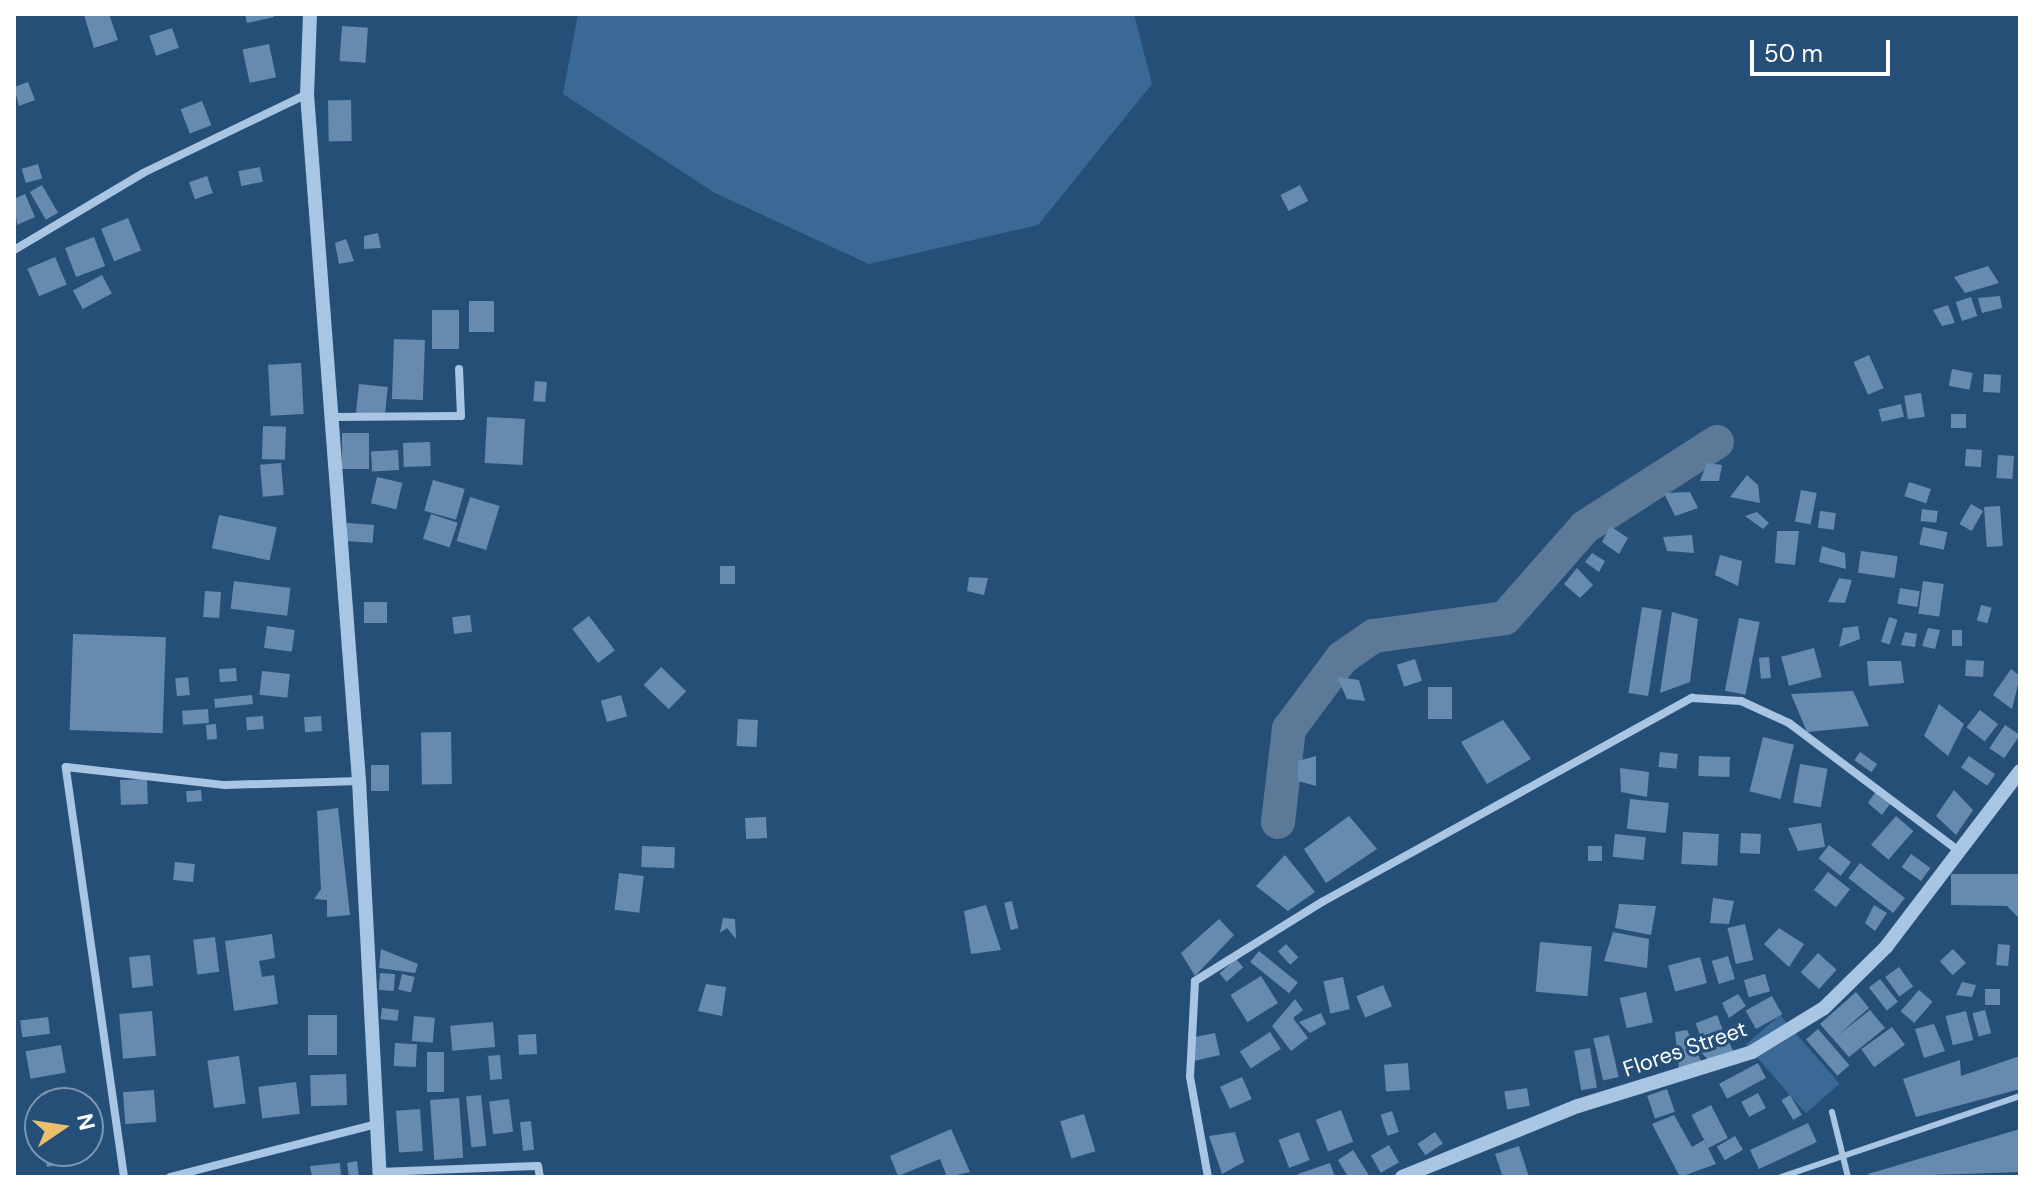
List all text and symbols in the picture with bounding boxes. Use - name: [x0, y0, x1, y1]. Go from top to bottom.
- scale bar: [1754, 24, 1894, 74]
- text: 50 m: [1764, 38, 1823, 69]
- street label: Flores Street: [1620, 1015, 1750, 1083]
- north arrow: [24, 1087, 104, 1167]
- text: N: [70, 1111, 102, 1133]

